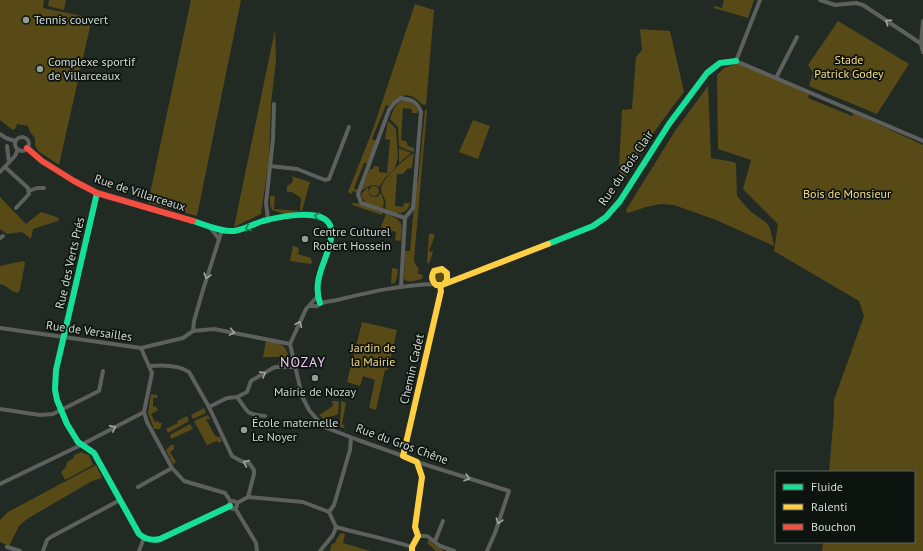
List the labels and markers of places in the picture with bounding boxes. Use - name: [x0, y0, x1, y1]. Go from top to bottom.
- place label: Tennis couvert: [34, 12, 108, 27]
- marker: Tennis couvert: [21, 15, 31, 25]
- place label: Complexe sportif de Villarceaux: [48, 54, 136, 83]
- marker: Complexe sportif de Villarceaux: [35, 64, 45, 74]
- place label: Centre Culturel Robert Hossein: [313, 224, 391, 253]
- marker: Centre Culturel Robert Hossein: [300, 234, 310, 244]
- marker: Mairie de Nozay: [310, 373, 320, 383]
- place label: Mairie de Nozay: [274, 384, 357, 399]
- place label: École maternelle Le Noyer: [252, 415, 338, 444]
- marker: École maternelle Le Noyer: [239, 425, 249, 435]

